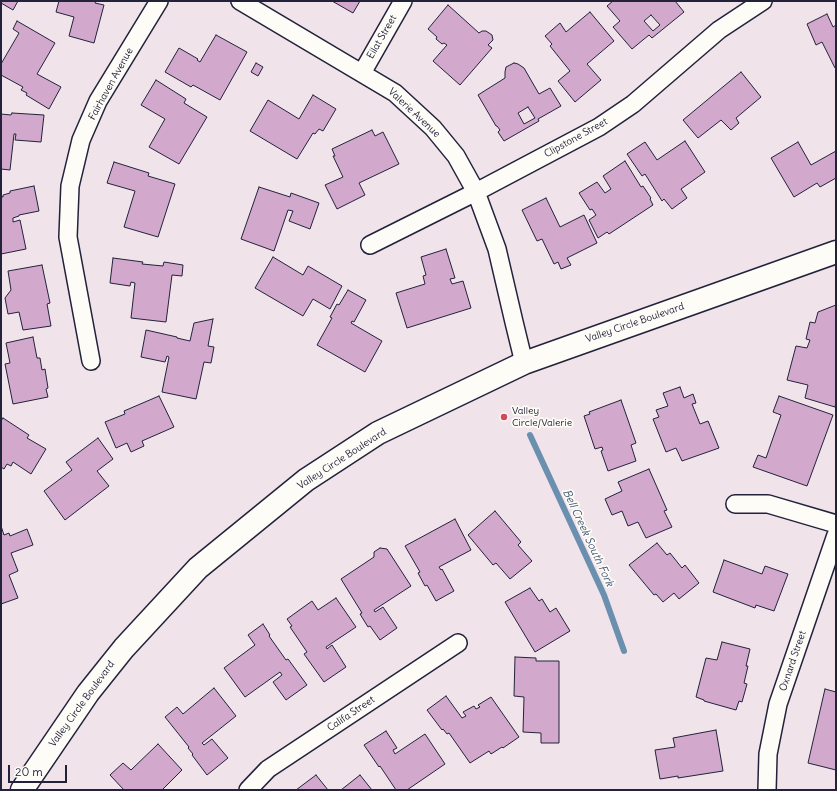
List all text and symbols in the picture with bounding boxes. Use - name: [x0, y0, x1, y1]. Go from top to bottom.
- street label: Eilat Street: [365, 13, 399, 61]
- street label: Fairhaven Avenue: [86, 46, 136, 122]
- street label: Valerie Avenue: [385, 86, 443, 140]
- street label: Clipstone Street: [542, 116, 610, 160]
- street label: Valley Circle Boulevard: [584, 300, 686, 346]
- place label: Valley Circle/Valerie: [512, 405, 572, 428]
- marker: Valley Circle/Valerie: [499, 412, 509, 422]
- street label: Valley Circle Boulevard: [295, 426, 389, 492]
- water label: Bell Creek South Fork: [560, 487, 616, 589]
- street label: Oxnard Street: [777, 629, 809, 693]
- street label: Valley Circle Boulevard: [47, 659, 117, 749]
- street label: Califa Street: [325, 694, 377, 734]
- scale bar: [10, 757, 69, 783]
- text: 20 m: [15, 764, 43, 779]

